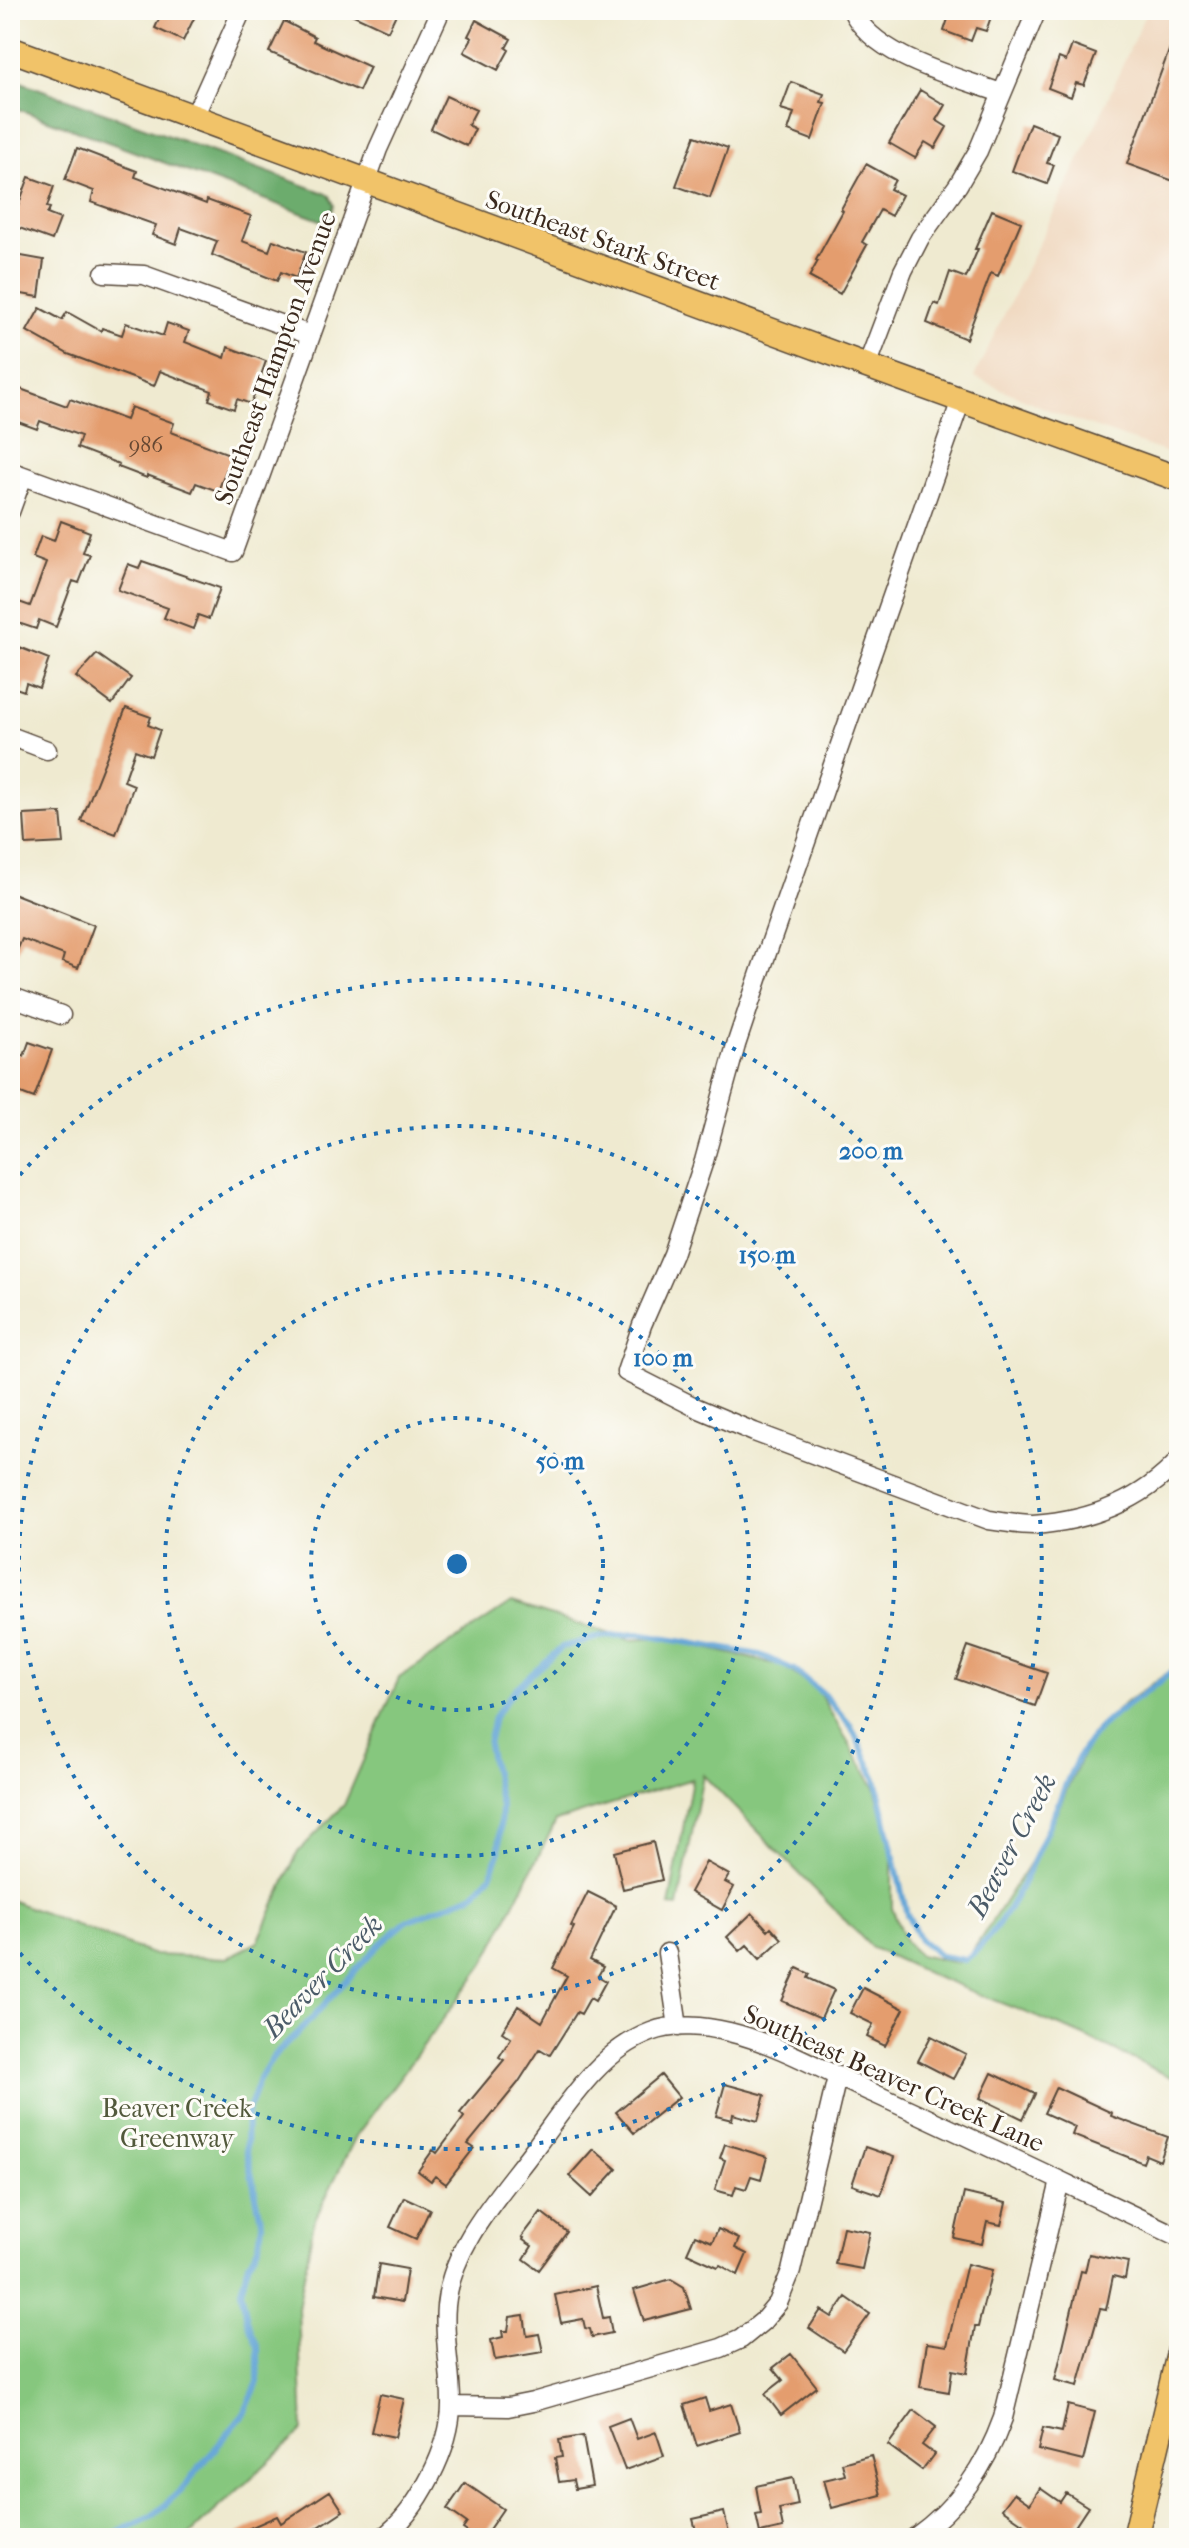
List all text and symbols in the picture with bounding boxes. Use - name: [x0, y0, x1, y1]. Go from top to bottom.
- street label: Southeast Stark Street: [481, 184, 725, 298]
- street label: Southeast Hampton Avenue: [208, 207, 343, 509]
- house number: 986: [129, 432, 163, 458]
- text: 200 m: [839, 1137, 904, 1165]
- text: 150 m: [738, 1241, 797, 1269]
- text: 100 m: [633, 1344, 694, 1372]
- text: 50 m: [536, 1447, 585, 1475]
- centre of rings: [443, 1550, 471, 1578]
- water label: Beaver Creek: [959, 1768, 1063, 1925]
- water label: Beaver Creek: [254, 1908, 389, 2046]
- street label: Southeast Beaver Creek Lane: [739, 1998, 1049, 2159]
- park label: Beaver Creek Greenway: [102, 2093, 253, 2154]

